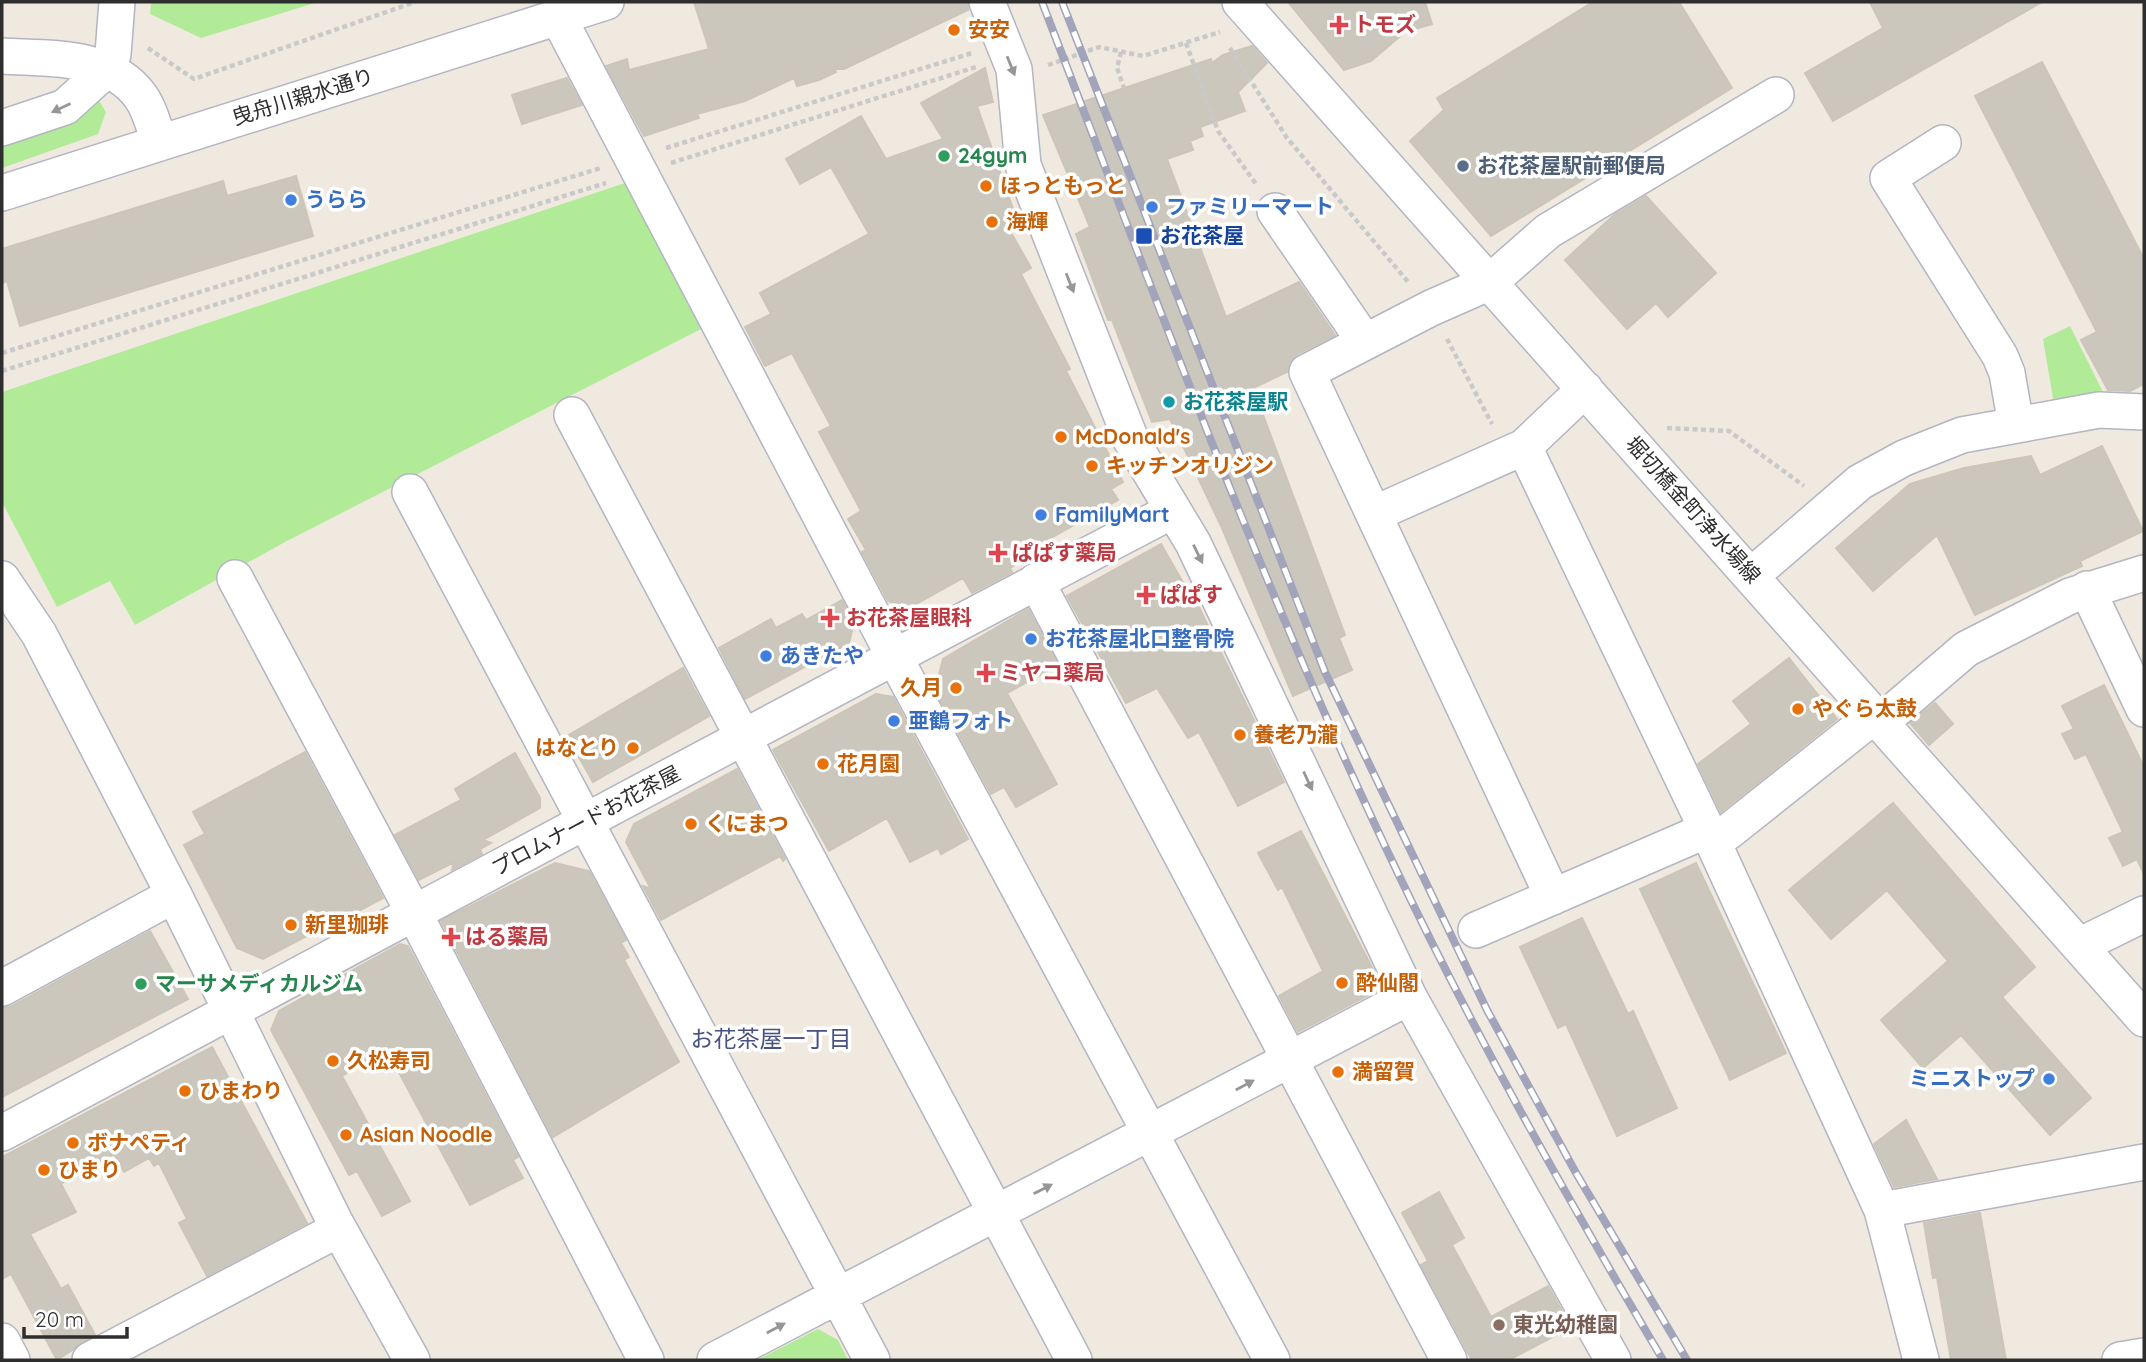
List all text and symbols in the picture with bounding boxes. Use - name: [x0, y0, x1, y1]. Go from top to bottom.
- place label: トモズ: [1353, 11, 1416, 37]
- place label: 安安: [968, 16, 1010, 42]
- marker: トモズ: [1331, 17, 1347, 33]
- marker: 安安: [946, 22, 962, 38]
- one-way arrow: [1005, 55, 1016, 76]
- street label: 曳舟川親水通り: [229, 62, 377, 130]
- one-way arrow: [51, 102, 71, 114]
- place label: 24gym: [958, 142, 1027, 168]
- marker: 24gym: [936, 148, 952, 164]
- place label: お花茶屋駅前郵便局: [1477, 152, 1666, 178]
- marker: お花茶屋駅前郵便局: [1455, 158, 1471, 174]
- place label: ほっともっと: [1000, 172, 1126, 198]
- marker: ほっともっと: [978, 178, 994, 194]
- place label: うらら: [305, 186, 368, 212]
- marker: うらら: [283, 192, 299, 208]
- place label: ファミリーマート: [1166, 193, 1334, 219]
- marker: ファミリーマート: [1144, 199, 1160, 215]
- place label: 海輝: [1006, 208, 1048, 234]
- marker: 海輝: [984, 214, 1000, 230]
- place label: お花茶屋: [1160, 222, 1244, 248]
- marker: お花茶屋: [1134, 226, 1154, 246]
- one-way arrow: [1064, 272, 1075, 293]
- place label: お花茶屋駅: [1183, 388, 1288, 414]
- marker: お花茶屋駅: [1161, 394, 1177, 410]
- place label: McDonald's: [1075, 423, 1190, 449]
- marker: McDonald's: [1053, 429, 1069, 445]
- street label: 堀切橋金町浄水場線: [1621, 430, 1767, 588]
- place label: キッチンオリジン: [1106, 452, 1274, 478]
- marker: キッチンオリジン: [1084, 458, 1100, 474]
- place label: FamilyMart: [1055, 501, 1170, 527]
- marker: FamilyMart: [1033, 507, 1049, 523]
- place label: ぱぱす薬局: [1012, 539, 1117, 565]
- one-way arrow: [1192, 544, 1203, 564]
- marker: ぱぱす薬局: [990, 545, 1006, 561]
- place label: ぱぱす: [1160, 581, 1223, 607]
- marker: ぱぱす: [1138, 587, 1154, 603]
- place label: お花茶屋眼科: [846, 604, 972, 630]
- marker: お花茶屋眼科: [820, 608, 840, 628]
- place label: お花茶屋北口整骨院: [1045, 625, 1234, 651]
- marker: お花茶屋北口整骨院: [1023, 631, 1039, 647]
- place label: あきたや: [780, 642, 864, 668]
- marker: あきたや: [758, 648, 774, 664]
- place label: ミヤコ薬局: [1000, 659, 1105, 685]
- marker: ミヤコ薬局: [978, 665, 994, 681]
- place label: 久月: [900, 674, 942, 700]
- marker: 久月: [948, 680, 964, 696]
- place label: やぐら太鼓: [1812, 695, 1917, 721]
- marker: やぐら太鼓: [1790, 701, 1806, 717]
- place label: 亜鶴フォト: [908, 707, 1013, 733]
- marker: 亜鶴フォト: [886, 713, 902, 729]
- place label: 養老乃瀧: [1254, 721, 1338, 747]
- marker: 養老乃瀧: [1232, 727, 1248, 743]
- place label: はなとり: [535, 734, 619, 760]
- marker: はなとり: [625, 740, 641, 756]
- place label: 花月園: [837, 750, 900, 776]
- marker: 花月園: [815, 756, 831, 772]
- street label: プロムナードお花茶屋: [487, 759, 684, 881]
- one-way arrow: [1302, 771, 1314, 791]
- place label: くにまつ: [705, 810, 789, 836]
- marker: くにまつ: [683, 816, 699, 832]
- place label: 新里珈琲: [305, 911, 389, 937]
- marker: 新里珈琲: [283, 917, 299, 933]
- place label: はる薬局: [465, 923, 549, 949]
- marker: はる薬局: [443, 929, 459, 945]
- place label: 酔仙閣: [1356, 969, 1419, 995]
- place label: マーサメディカルジム: [155, 970, 363, 996]
- marker: 酔仙閣: [1334, 975, 1350, 991]
- marker: マーサメディカルジム: [133, 976, 149, 992]
- district label: お花茶屋一丁目: [691, 1024, 852, 1053]
- place label: 久松寿司: [347, 1047, 431, 1073]
- marker: 久松寿司: [325, 1053, 341, 1069]
- place label: 満留賀: [1352, 1058, 1415, 1084]
- marker: 満留賀: [1330, 1064, 1346, 1080]
- place label: ミニストップ: [1909, 1065, 2035, 1091]
- marker: ミニストップ: [2041, 1071, 2057, 1087]
- place label: ひまわり: [199, 1077, 283, 1103]
- one-way arrow: [1235, 1080, 1255, 1091]
- marker: ひまわり: [177, 1083, 193, 1099]
- place label: Asian Noodle: [360, 1121, 493, 1147]
- marker: Asian Noodle: [338, 1127, 354, 1143]
- place label: ボナペティ: [87, 1129, 191, 1155]
- marker: ボナペティ: [65, 1135, 81, 1151]
- place label: ひまり: [58, 1156, 121, 1182]
- marker: ひまり: [36, 1162, 52, 1178]
- one-way arrow: [1033, 1184, 1053, 1195]
- scale bar: [24, 1296, 128, 1340]
- text: 20 m: [35, 1306, 84, 1332]
- place label: 東光幼稚園: [1513, 1311, 1618, 1337]
- marker: 東光幼稚園: [1491, 1317, 1507, 1333]
- one-way arrow: [766, 1322, 785, 1334]

